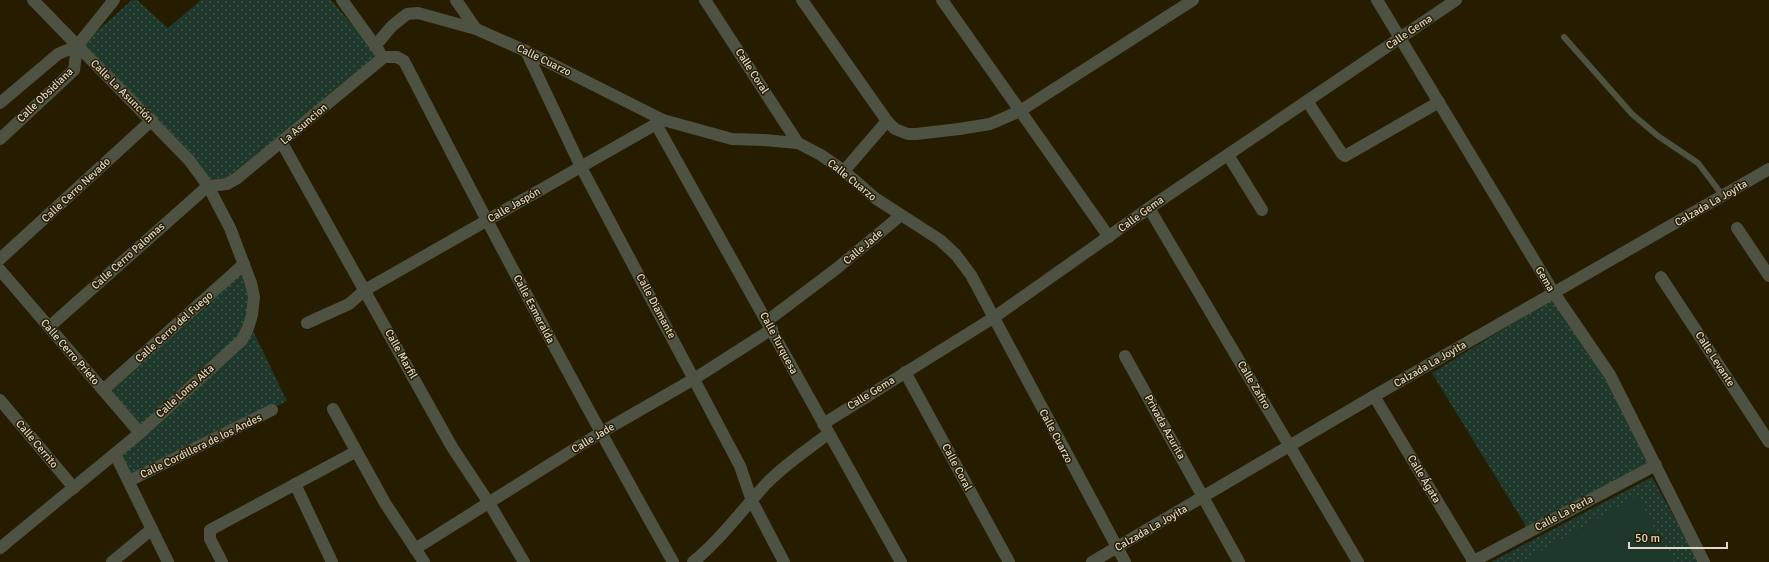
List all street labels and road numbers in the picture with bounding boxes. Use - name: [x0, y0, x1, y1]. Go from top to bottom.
- street label: Calle Gema: [1383, 11, 1435, 52]
- street label: Calle Cuarzo: [515, 41, 574, 79]
- street label: Calle Coral: [733, 46, 771, 96]
- street label: Calle La Asunción: [88, 57, 156, 125]
- street label: Calle Obsidiana: [14, 65, 76, 125]
- street label: La Asuncion: [278, 101, 330, 147]
- street label: Calle Cerro Nevado: [39, 155, 113, 225]
- street label: Calle Cuarzo: [825, 156, 879, 204]
- street label: Calzada La Joyita: [1672, 177, 1750, 229]
- street label: Calle Jaspón: [485, 185, 543, 225]
- street label: Calle Gema: [1116, 193, 1167, 235]
- street label: Calle Cerro Palomas: [89, 220, 167, 292]
- street label: Calle Jade: [841, 227, 885, 267]
- street label: Gema: [1532, 264, 1558, 294]
- street label: Calle Diamante: [633, 271, 679, 341]
- street label: Calle Esmeralda: [510, 273, 558, 346]
- street label: Calle Cerro del Fuego: [133, 289, 216, 365]
- street label: Calle Turquesa: [757, 310, 801, 377]
- street label: Calle Cerro Prieto: [38, 317, 102, 388]
- street label: Calle Marfil: [382, 327, 420, 381]
- street label: Calle Levante: [1692, 329, 1738, 389]
- street label: Calzada La Joyita: [1391, 338, 1469, 390]
- street label: Calle Zafiro: [1235, 359, 1274, 412]
- street label: Calle Loma Alta: [153, 361, 217, 420]
- street label: Calle Gema: [845, 373, 897, 413]
- street label: Privada Azurita: [1142, 392, 1188, 462]
- street label: Calle Cuarzo: [1036, 407, 1076, 465]
- street label: Calle Cordillera de los Andes: [138, 411, 264, 481]
- street label: Calle Cerrito: [13, 417, 61, 471]
- street label: Calle Jade: [569, 420, 617, 456]
- street label: Calle Coral: [939, 441, 975, 493]
- street label: Calle Ágata: [1405, 452, 1444, 506]
- street label: Calle La Perla: [1533, 492, 1596, 534]
- street label: Calzada La Joyita: [1112, 502, 1190, 554]

